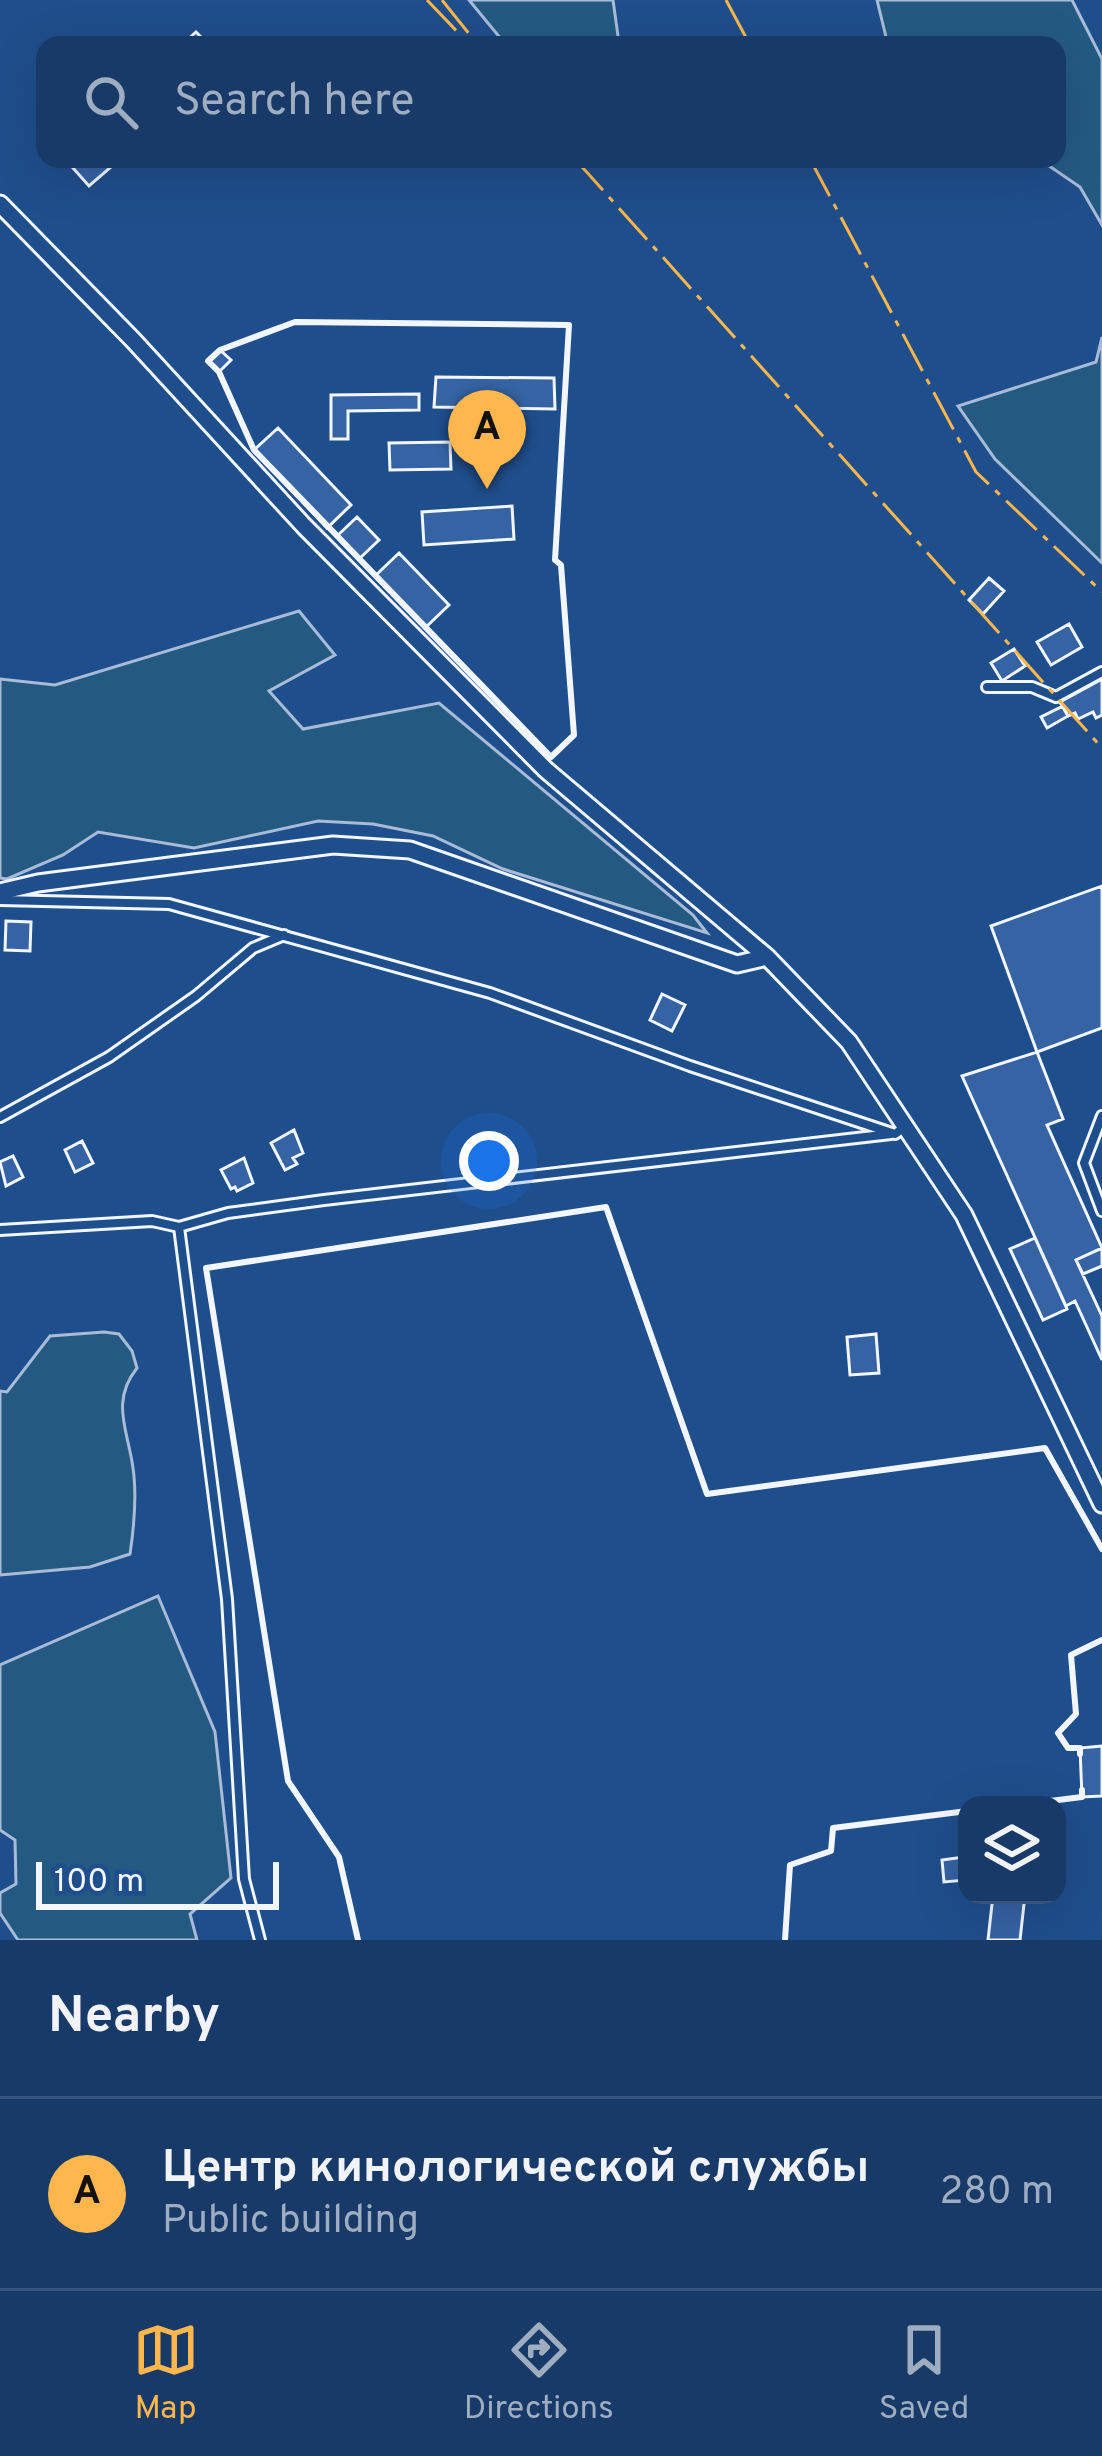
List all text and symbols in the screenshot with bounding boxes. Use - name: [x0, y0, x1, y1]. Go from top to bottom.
- search box: [36, 36, 1066, 168]
- icon: search: [78, 69, 144, 135]
- text: Search here: [174, 74, 414, 131]
- pin: A: [448, 390, 526, 489]
- your location: [459, 1131, 519, 1191]
- map controls: [958, 1796, 1066, 1904]
- button: layers: [958, 1796, 1066, 1904]
- scale bar: [36, 1856, 279, 1909]
- text: 100 m: [54, 1862, 144, 1904]
- text: Nearby: [48, 1986, 220, 2051]
- text: Центр кинологической службы: [162, 2141, 869, 2198]
- text: A: [73, 2169, 101, 2218]
- text: 280 m: [939, 2169, 1054, 2218]
- text: Public building: [162, 2198, 419, 2247]
- tab: Map: [133, 2317, 199, 2431]
- tab: Directions: [464, 2317, 614, 2431]
- tab: Saved: [879, 2317, 969, 2431]

